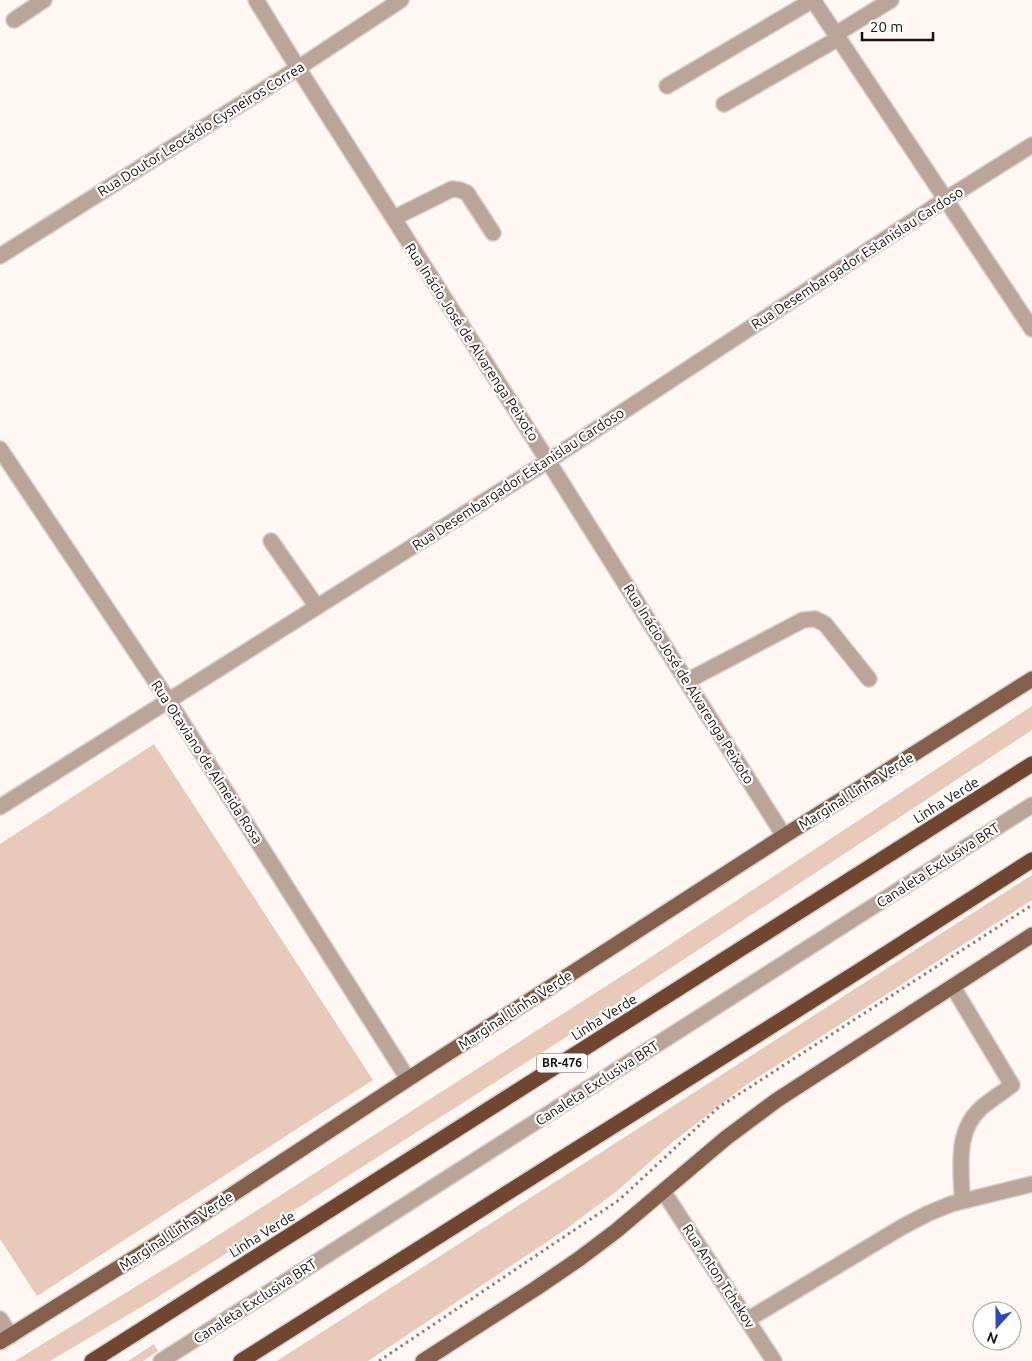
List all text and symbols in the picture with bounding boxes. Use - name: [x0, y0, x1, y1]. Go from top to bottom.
- scale bar: [862, 10, 933, 42]
- text: 20 m: [870, 18, 903, 35]
- street label: Rua Doutor Leocádio Cysneiros Correa: [95, 58, 307, 200]
- street label: Rua Desembargador Estanislau Cardoso: [748, 183, 966, 333]
- street label: Rua Inácio José de Alvarenga Peixoto: [402, 240, 542, 444]
- street label: Rua Desembargador Estanislau Cardoso: [409, 404, 627, 554]
- street label: Rua Inácio José de Alvarenga Peixoto: [621, 581, 757, 787]
- street label: Rua Otaviano de Almeida Rosa: [148, 677, 266, 847]
- street label: Marginal Linha Verde: [796, 749, 916, 833]
- street label: Linha Verde: [910, 774, 982, 826]
- street label: Canaleta Exclusiva BRT: [874, 819, 1003, 911]
- street label: Marginal Linha Verde: [455, 967, 575, 1053]
- street label: Linha Verde: [568, 991, 640, 1043]
- street label: Canaleta Exclusiva BRT: [533, 1037, 662, 1129]
- road number: BR-476: [537, 1054, 587, 1072]
- street label: Marginal Linha Verde: [116, 1188, 236, 1274]
- street label: Linha Verde: [226, 1208, 298, 1260]
- street label: Rua Anton Tchekov: [680, 1221, 759, 1331]
- street label: Canaleta Exclusiva BRT: [191, 1255, 320, 1347]
- north arrow: [972, 1301, 1022, 1351]
- text: N: [985, 1329, 1000, 1347]

